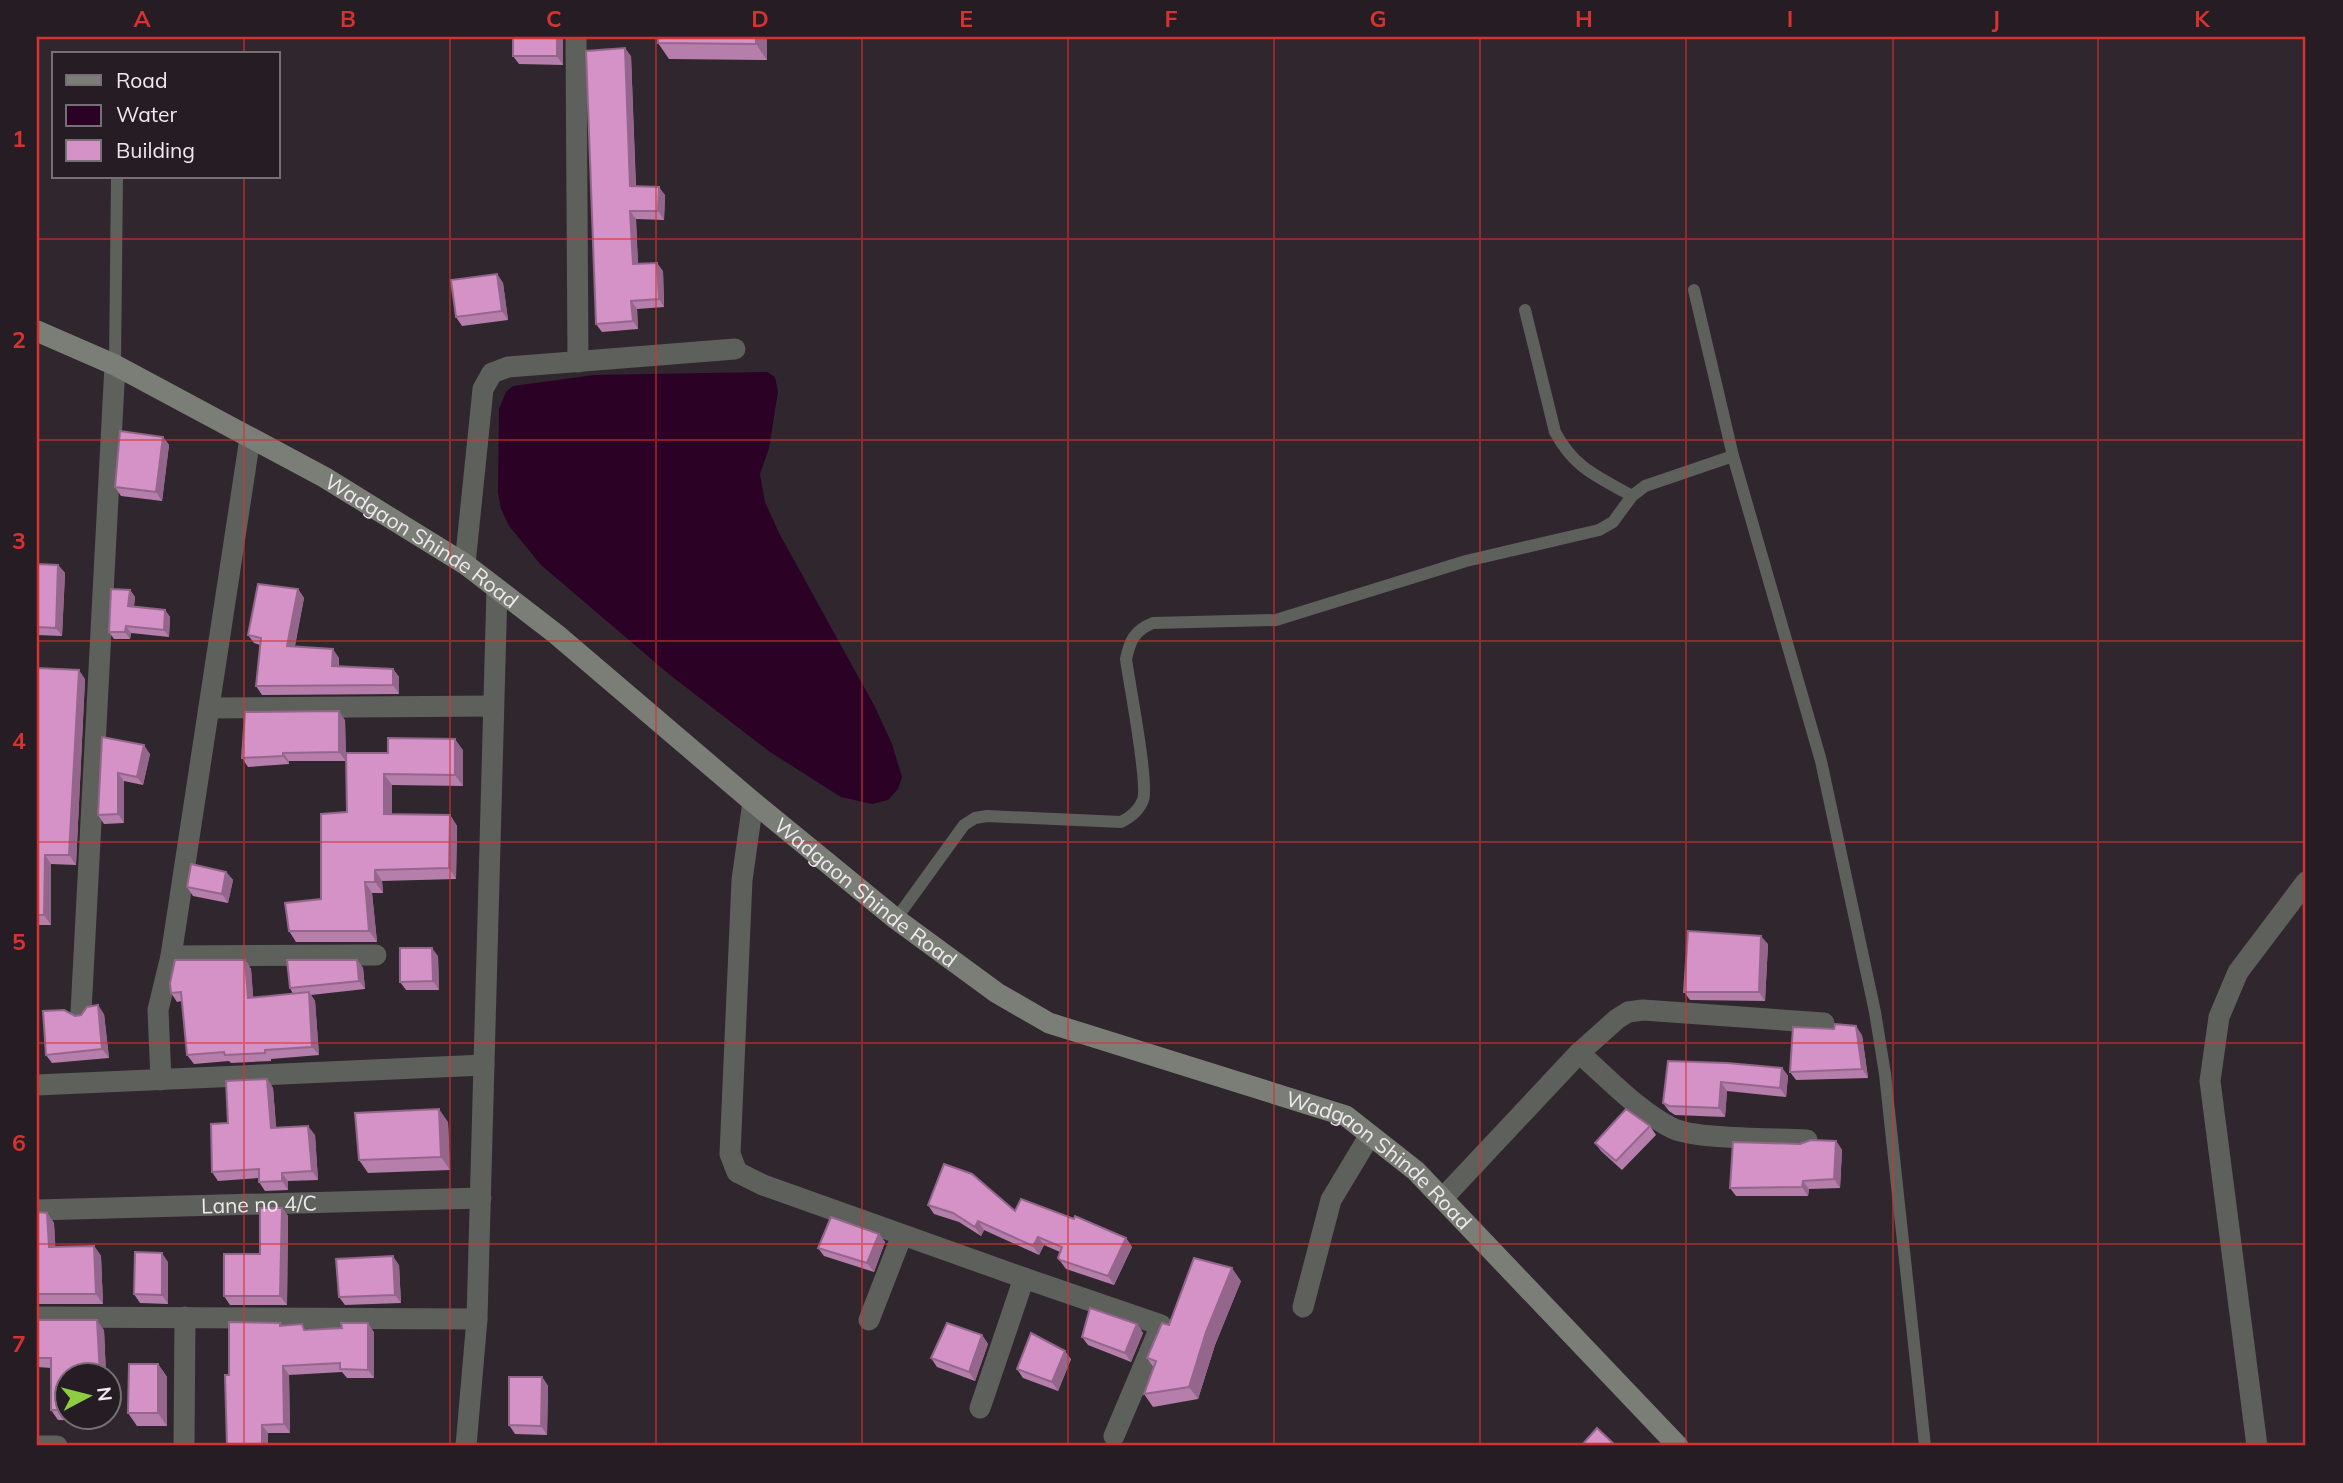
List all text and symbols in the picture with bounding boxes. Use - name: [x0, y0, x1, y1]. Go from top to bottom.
- text: A: [133, 4, 151, 33]
- text: B: [340, 4, 356, 33]
- text: C: [546, 4, 562, 33]
- text: D: [751, 4, 769, 33]
- text: E: [959, 4, 973, 33]
- text: F: [1164, 4, 1178, 33]
- text: G: [1369, 4, 1387, 33]
- text: H: [1575, 4, 1593, 33]
- text: I: [1787, 4, 1793, 33]
- text: J: [1992, 4, 2000, 33]
- text: K: [2194, 4, 2211, 33]
- legend: [52, 52, 280, 178]
- text: Road: [116, 67, 167, 93]
- text: Water: [116, 101, 177, 127]
- text: 1: [12, 124, 26, 153]
- text: Building: [116, 137, 195, 163]
- text: 2: [12, 325, 26, 354]
- street label: Wadgaon Shinde Road: [320, 468, 524, 613]
- text: 3: [12, 526, 26, 555]
- text: 4: [12, 726, 26, 755]
- street label: Wadgaon Shinde Road: [769, 812, 962, 972]
- text: 5: [12, 927, 26, 956]
- street label: Wadgaon Shinde Road: [1283, 1085, 1477, 1234]
- text: 6: [12, 1128, 26, 1157]
- street label: Lane no 4/C: [201, 1189, 317, 1219]
- text: 7: [12, 1329, 26, 1358]
- north arrow: [52, 1360, 122, 1430]
- text: N: [92, 1385, 118, 1403]

